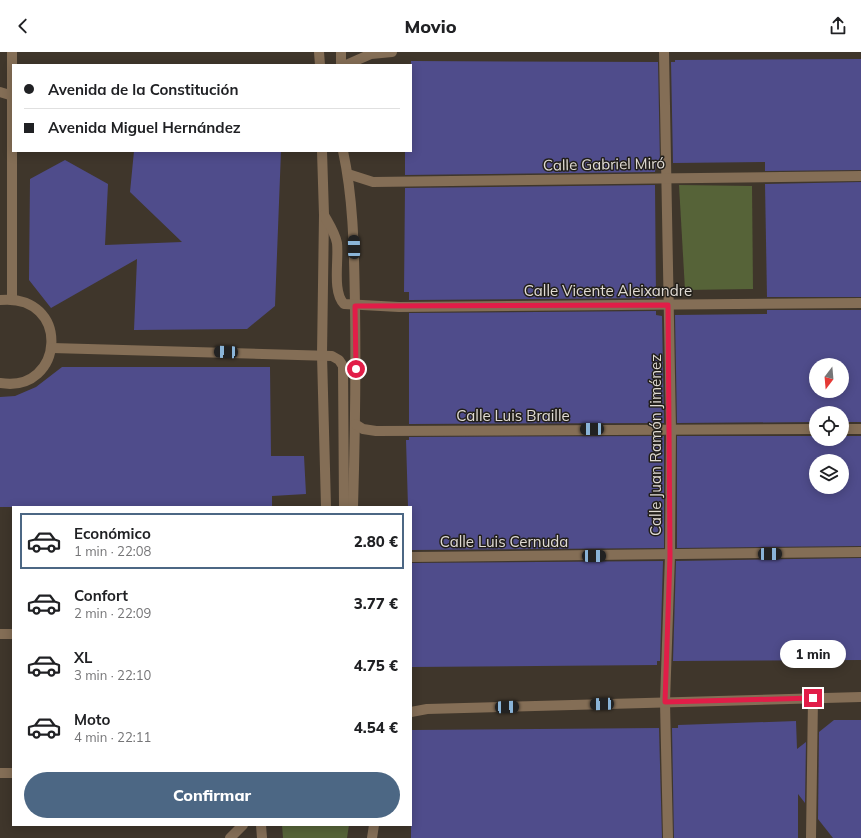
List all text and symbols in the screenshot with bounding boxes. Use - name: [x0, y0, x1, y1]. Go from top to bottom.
- icon: back: [12, 15, 34, 37]
- text: Movio: [404, 15, 457, 38]
- icon: share: [827, 15, 849, 37]
- text: Avenida de la Constitución: [48, 80, 238, 99]
- text: Avenida Miguel Hernández: [48, 118, 241, 137]
- street label: Calle Gabriel Miró: [543, 153, 665, 175]
- car: [348, 235, 360, 259]
- street label: Calle Vicente Aleixandre: [524, 281, 692, 300]
- car: [214, 346, 238, 358]
- street label: Calle Juan Ramón Jiménez: [646, 354, 665, 536]
- north arrow: [809, 358, 849, 398]
- map controls: [809, 358, 849, 494]
- route start: [347, 360, 365, 378]
- street label: Calle Luis Braille: [456, 406, 570, 425]
- button: locate: [809, 406, 849, 446]
- car: [580, 423, 604, 435]
- button: layers: [809, 454, 849, 494]
- icon: car: [26, 523, 62, 559]
- text: Económico: [74, 524, 151, 543]
- text: 2.80 €: [354, 532, 398, 551]
- street label: Calle Luis Cernuda: [440, 532, 568, 551]
- text: 1 min · 22:08: [74, 543, 151, 559]
- car: [758, 548, 782, 560]
- car: [582, 550, 606, 562]
- icon: car: [26, 585, 62, 621]
- text: Confort: [74, 586, 128, 605]
- text: 3.77 €: [354, 594, 398, 613]
- text: 2 min · 22:09: [74, 605, 151, 621]
- callout: 1 min: [780, 640, 846, 668]
- text: 1 min: [796, 646, 830, 662]
- icon: car: [26, 647, 62, 683]
- text: XL: [74, 648, 92, 667]
- text: 4.75 €: [354, 656, 398, 675]
- text: 3 min · 22:10: [74, 667, 151, 683]
- route end: [804, 689, 822, 707]
- car: [590, 698, 614, 710]
- car: [495, 701, 519, 713]
- icon: car: [26, 709, 62, 745]
- text: Moto: [74, 710, 110, 729]
- text: 4.54 €: [354, 718, 398, 737]
- text: 4 min · 22:11: [74, 729, 151, 745]
- button: Confirmar: [24, 772, 400, 818]

